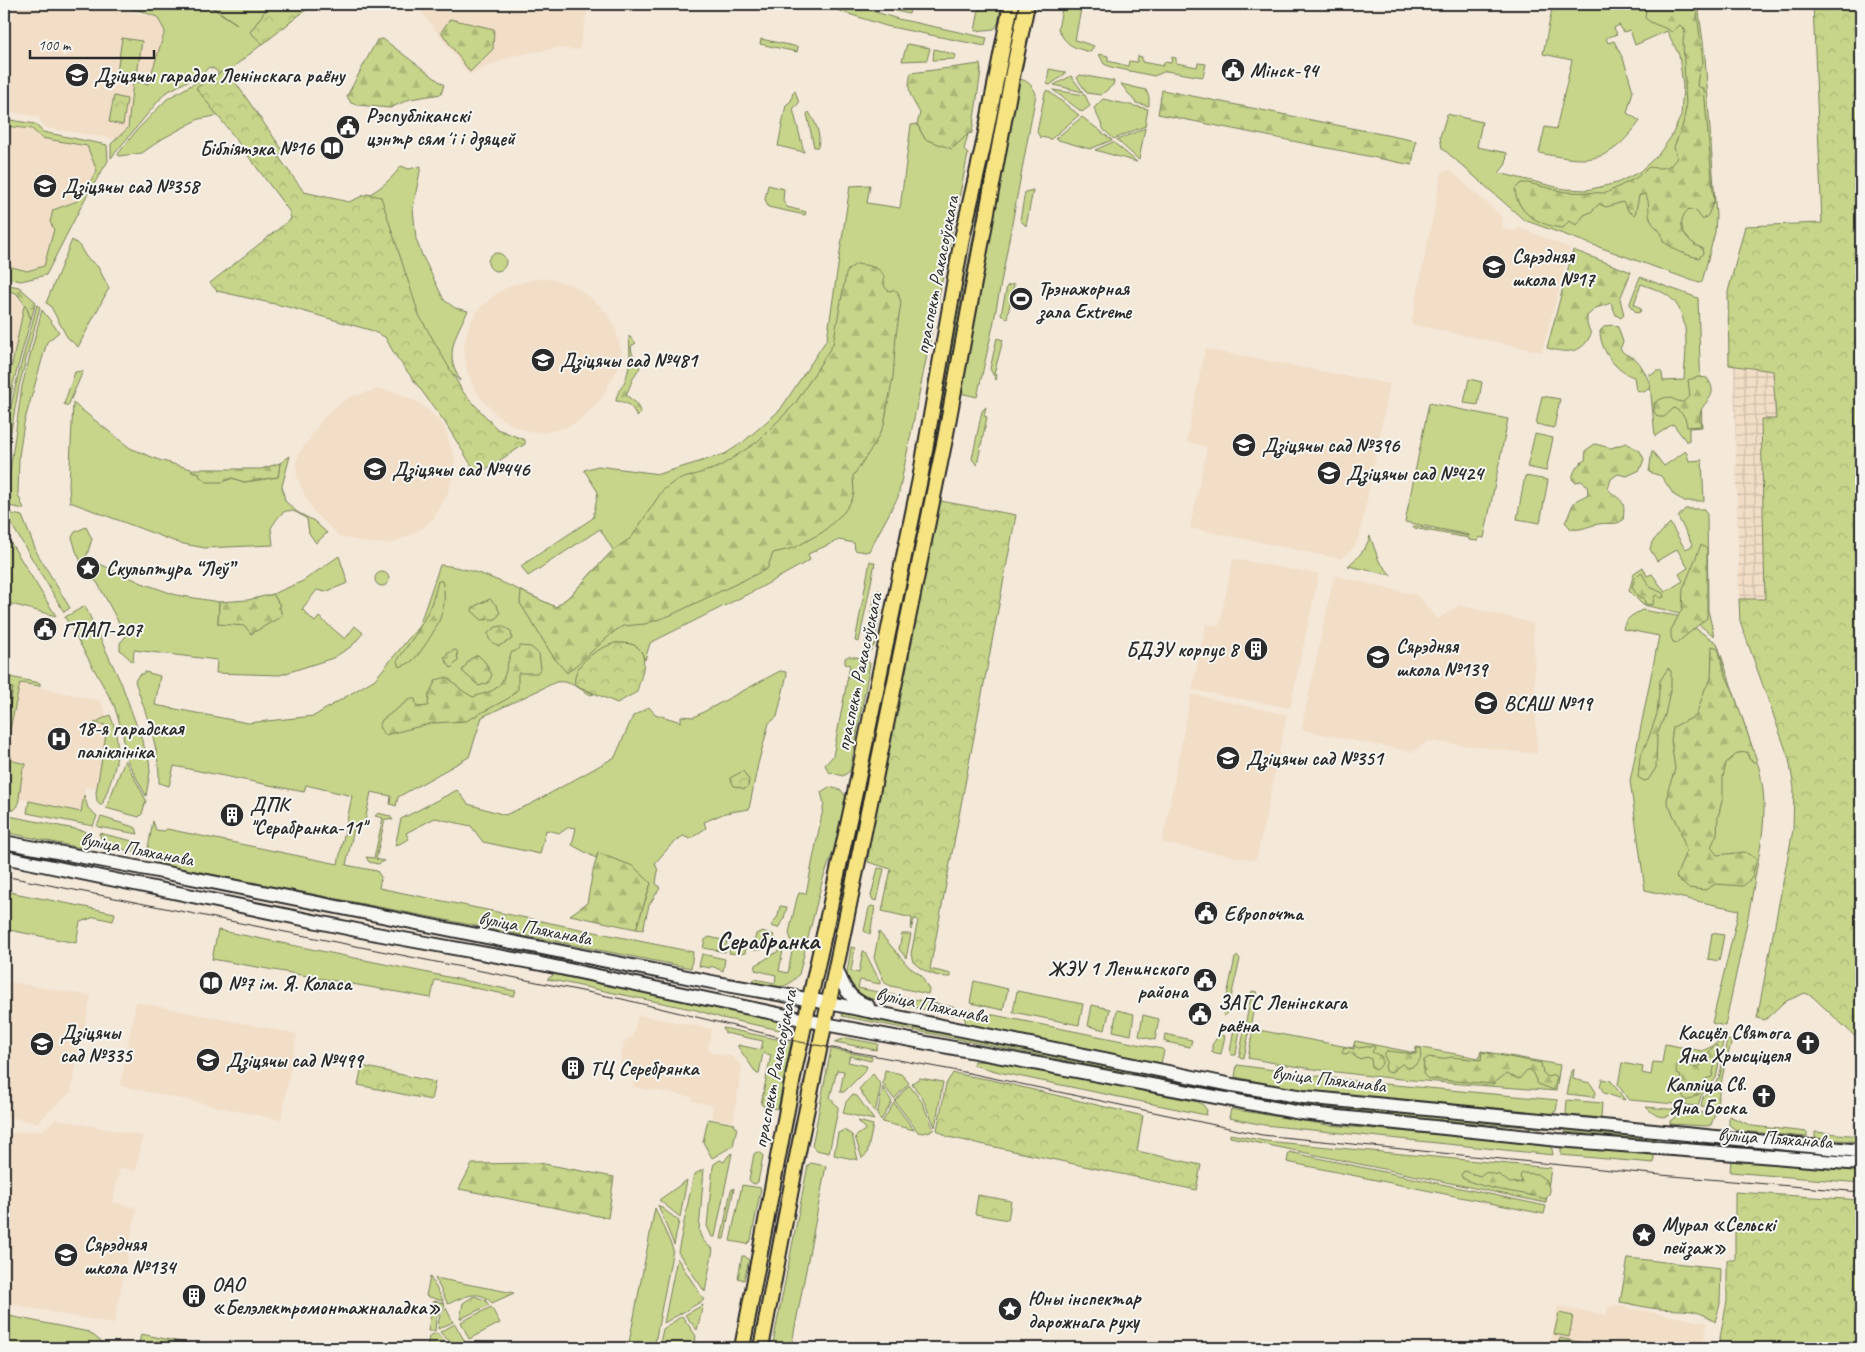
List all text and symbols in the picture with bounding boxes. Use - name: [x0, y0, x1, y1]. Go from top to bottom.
- scale bar: [30, 28, 154, 60]
- text: 100 m: [38, 36, 72, 55]
- public building icon: Мінск-94: [1220, 57, 1246, 83]
- place label: Мінск-94: [1250, 58, 1321, 83]
- school or university icon: Дзіцячы гарадок Ленінскага раёну: [64, 62, 90, 88]
- place label: Дзіцячы гарадок Ленінскага раёну: [94, 63, 347, 89]
- place label: Рэспубліканскі цэнтр сямʼі і дзяцей: [366, 103, 516, 152]
- public building icon: Рэспубліканскі цэнтр сямʼі і дзяцей: [335, 114, 361, 140]
- library icon: Бібліятэка №16: [319, 135, 345, 161]
- place label: Бібліятэка №16: [200, 136, 316, 161]
- school or university icon: Дзіцячы сад №358: [32, 173, 58, 199]
- place label: Дзіцячы сад №358: [62, 174, 202, 200]
- street label: праспект Ракасоўскага: [909, 192, 965, 356]
- place label: Сярэдняя школа №17: [1512, 244, 1596, 292]
- school or university icon: Сярэдняя школа №17: [1481, 254, 1507, 280]
- place label: Трэнажорная зала Extreme: [1036, 276, 1132, 325]
- sports icon: Трэнажорная зала Extreme: [1008, 286, 1034, 312]
- school or university icon: Дзіцячы сад №481: [530, 347, 556, 373]
- place label: Дзіцячы сад №481: [560, 348, 699, 374]
- school or university icon: Дзіцячы сад №396: [1231, 432, 1257, 458]
- place label: Дзіцячы сад №396: [1262, 433, 1401, 459]
- school or university icon: Дзіцячы сад №446: [362, 456, 388, 482]
- place label: Дзіцячы сад №446: [392, 457, 531, 483]
- school or university icon: Дзіцячы сад №424: [1316, 460, 1342, 486]
- place label: Дзіцячы сад №424: [1346, 461, 1486, 487]
- place icon: Скульптура “Леў”: [75, 555, 101, 581]
- place label: Скульптура “Леў”: [106, 556, 238, 582]
- street label: праспект Ракасоўскага: [830, 589, 888, 753]
- public building icon: ГПАП-207: [32, 616, 58, 642]
- place label: ГПАП-207: [62, 617, 144, 642]
- place label: Сярэдняя школа №139: [1396, 634, 1489, 682]
- building icon: БДЭУ корпус 8: [1243, 636, 1269, 662]
- place label: БДЭУ корпус 8: [1126, 637, 1241, 663]
- school or university icon: Сярэдняя школа №139: [1365, 644, 1391, 670]
- school or university icon: ВСАШ №19: [1473, 690, 1499, 716]
- place label: ВСАШ №19: [1504, 691, 1594, 716]
- place label: 18-я гарадская паліклініка: [76, 716, 185, 764]
- hospital icon: 18-я гарадская паліклініка: [46, 726, 72, 752]
- school or university icon: Дзіцячы сад №351: [1215, 745, 1241, 771]
- place label: Дзіцячы сад №351: [1246, 746, 1385, 772]
- place label: ДПК "Серабранка-11": [250, 792, 370, 840]
- building icon: ДПК "Серабранка-11": [219, 802, 245, 828]
- street label: вуліца Пляханава: [79, 826, 197, 873]
- public building icon: Европочта: [1193, 900, 1219, 926]
- place label: Европочта: [1224, 901, 1305, 926]
- street label: вуліца Пляханава: [477, 905, 595, 952]
- district label: Серабранка: [717, 925, 821, 957]
- place label: ЖЭУ 1 Ленинского района: [1048, 956, 1190, 1004]
- public building icon: ЖЭУ 1 Ленинского района: [1192, 967, 1218, 993]
- library icon: №7 ім. Я. Коласа: [198, 970, 224, 996]
- place label: №7 ім. Я. Коласа: [228, 971, 354, 996]
- street label: вуліца Пляханава: [874, 981, 992, 1030]
- street label: праспект Ракасоўскага: [747, 986, 803, 1150]
- place label: ЗАГС Ленінскага раёна: [1218, 990, 1348, 1038]
- public building icon: ЗАГС Ленінскага раёна: [1187, 1001, 1213, 1027]
- place label: Дзіцячы сад №335: [60, 1020, 134, 1068]
- place label: Касцёл Святога Яна Хрысціцеля: [1677, 1020, 1792, 1068]
- church icon: Касцёл Святога Яна Хрысціцеля: [1795, 1030, 1821, 1056]
- school or university icon: Дзіцячы сад №335: [29, 1031, 55, 1057]
- school or university icon: Дзіцячы сад №499: [195, 1047, 221, 1073]
- place label: Дзіцячы сад №499: [226, 1048, 365, 1074]
- building icon: ТЦ Серебрянка: [560, 1055, 586, 1081]
- place label: ТЦ Серебрянка: [590, 1056, 700, 1081]
- street label: вуліца Пляханава: [1271, 1060, 1389, 1099]
- place label: Капліца Св. Яна Боска: [1666, 1072, 1748, 1120]
- church icon: Капліца Св. Яна Боска: [1751, 1083, 1777, 1109]
- street label: вуліца Пляханава: [1717, 1122, 1835, 1155]
- place label: Мурал «Сельскі пейзаж»: [1662, 1212, 1778, 1261]
- place icon: Мурал «Сельскі пейзаж»: [1631, 1222, 1657, 1248]
- place label: Сярэдняя школа №134: [84, 1232, 178, 1280]
- school or university icon: Сярэдняя школа №134: [53, 1242, 79, 1268]
- place label: ОАО «Белэлектромонтажналадка»: [212, 1272, 441, 1320]
- building icon: ОАО «Белэлектромонтажналадка»: [181, 1283, 207, 1309]
- place label: Юны інспектар дарожнага руху: [1028, 1286, 1142, 1335]
- place icon: Юны інспектар дарожнага руху: [997, 1296, 1023, 1322]

